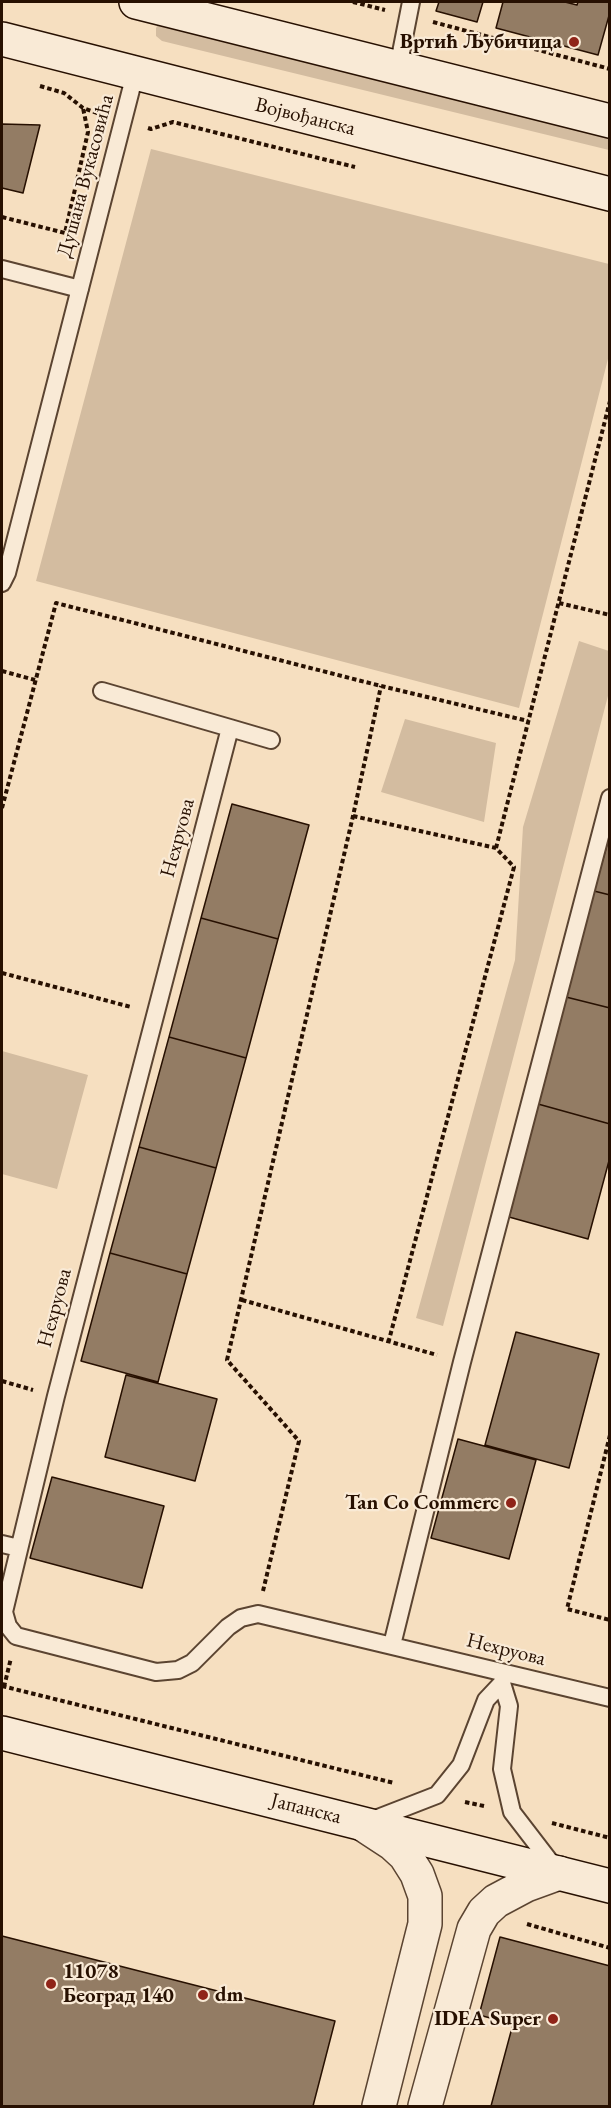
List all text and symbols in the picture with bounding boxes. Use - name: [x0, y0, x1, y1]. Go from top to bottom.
- place label: Вртић Љубичица: [400, 29, 562, 55]
- marker: Вртић Љубичица: [567, 35, 581, 49]
- street label: Душана Вукасовића: [52, 92, 120, 260]
- street label: Војвођанска: [252, 92, 358, 142]
- street label: Нехруова: [155, 796, 201, 880]
- street label: Нехруова: [32, 1266, 78, 1350]
- place label: Tan Co Commerc: [345, 1490, 499, 1516]
- marker: Tan Co Commerc: [504, 1496, 518, 1510]
- street label: Нехруова: [464, 1628, 548, 1672]
- street label: Јапанска: [268, 1788, 344, 1830]
- place label: 11078 Београд 140: [63, 1959, 174, 2009]
- marker: 11078 Београд 140: [44, 1977, 58, 1991]
- place label: dm: [215, 1982, 244, 2008]
- marker: dm: [196, 1988, 210, 2002]
- place label: IDEA Super: [434, 2006, 541, 2032]
- marker: IDEA Super: [546, 2012, 560, 2026]

